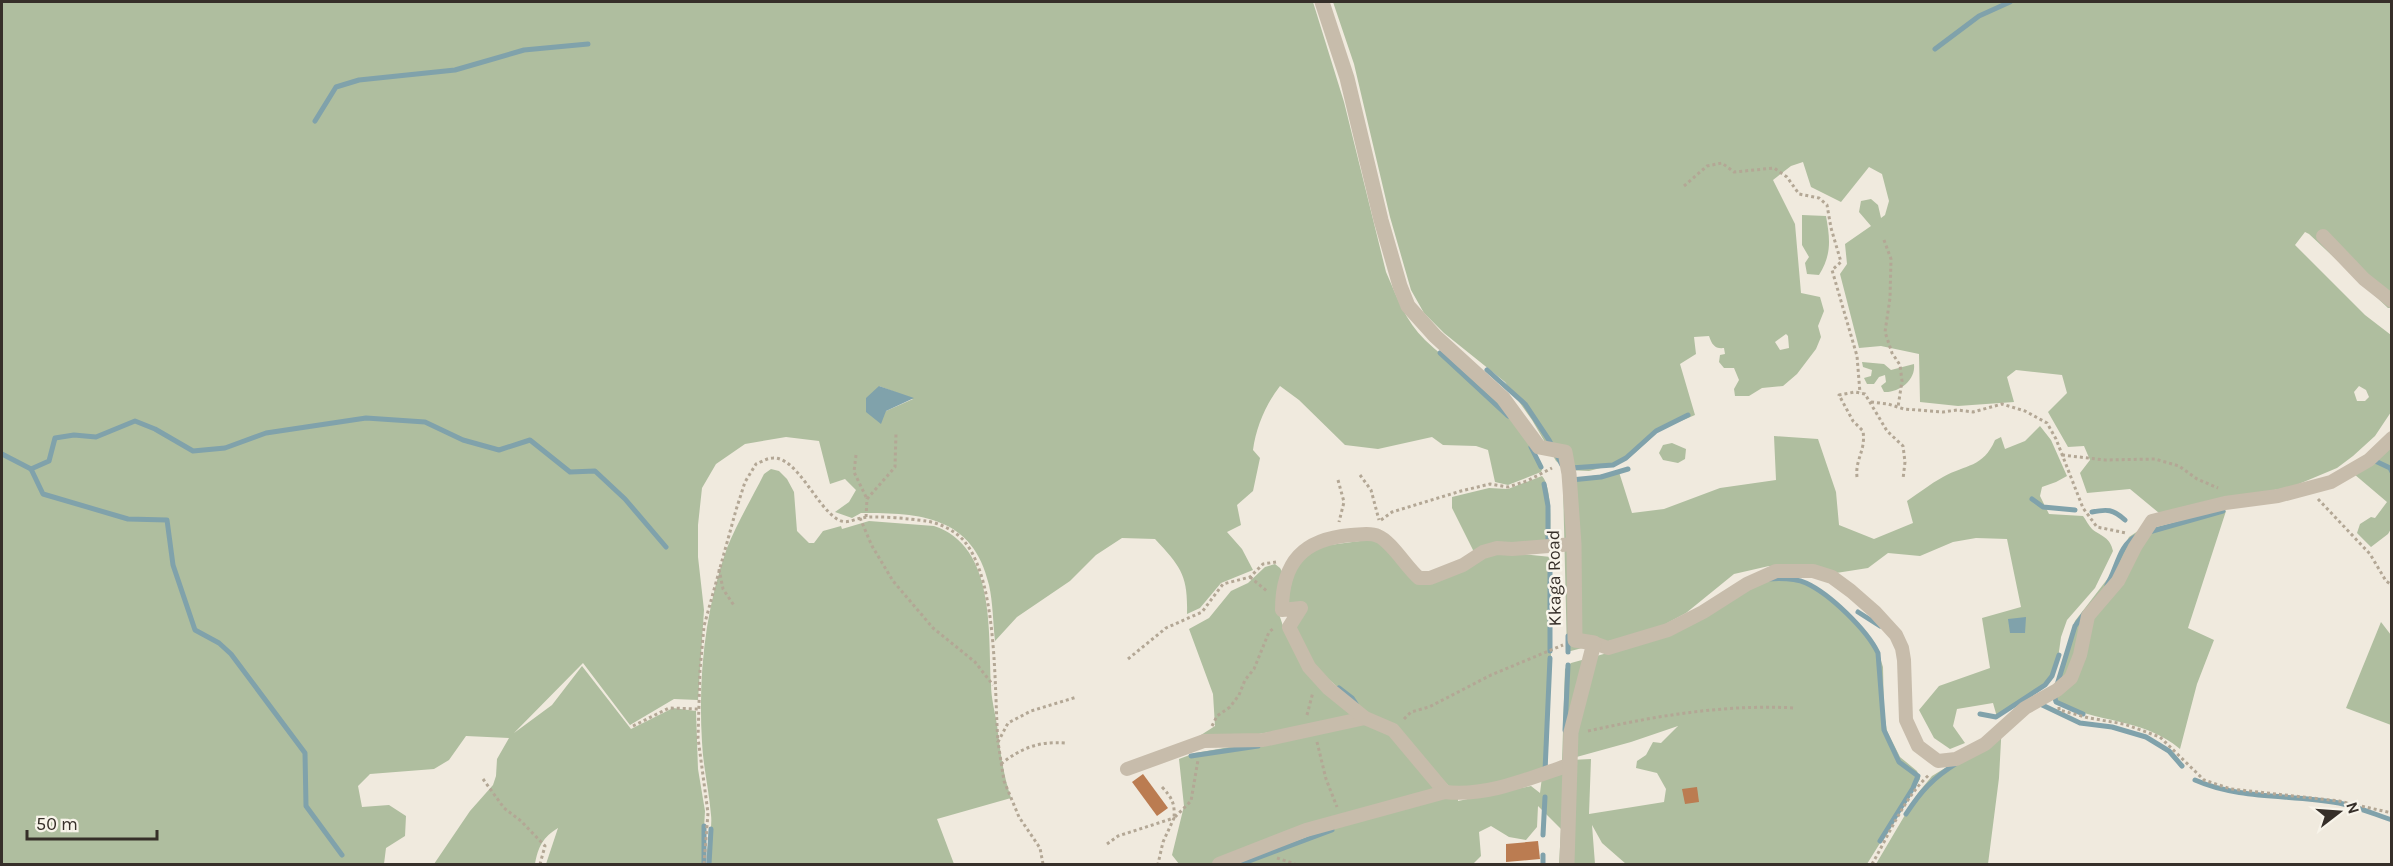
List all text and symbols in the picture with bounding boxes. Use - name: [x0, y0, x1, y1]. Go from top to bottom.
- street label: Kkaga Road: [1542, 529, 1566, 627]
- north arrow: [2309, 782, 2369, 842]
- text: N: [2342, 799, 2364, 816]
- scale bar: [27, 803, 158, 841]
- text: 50 m: [36, 813, 78, 835]

